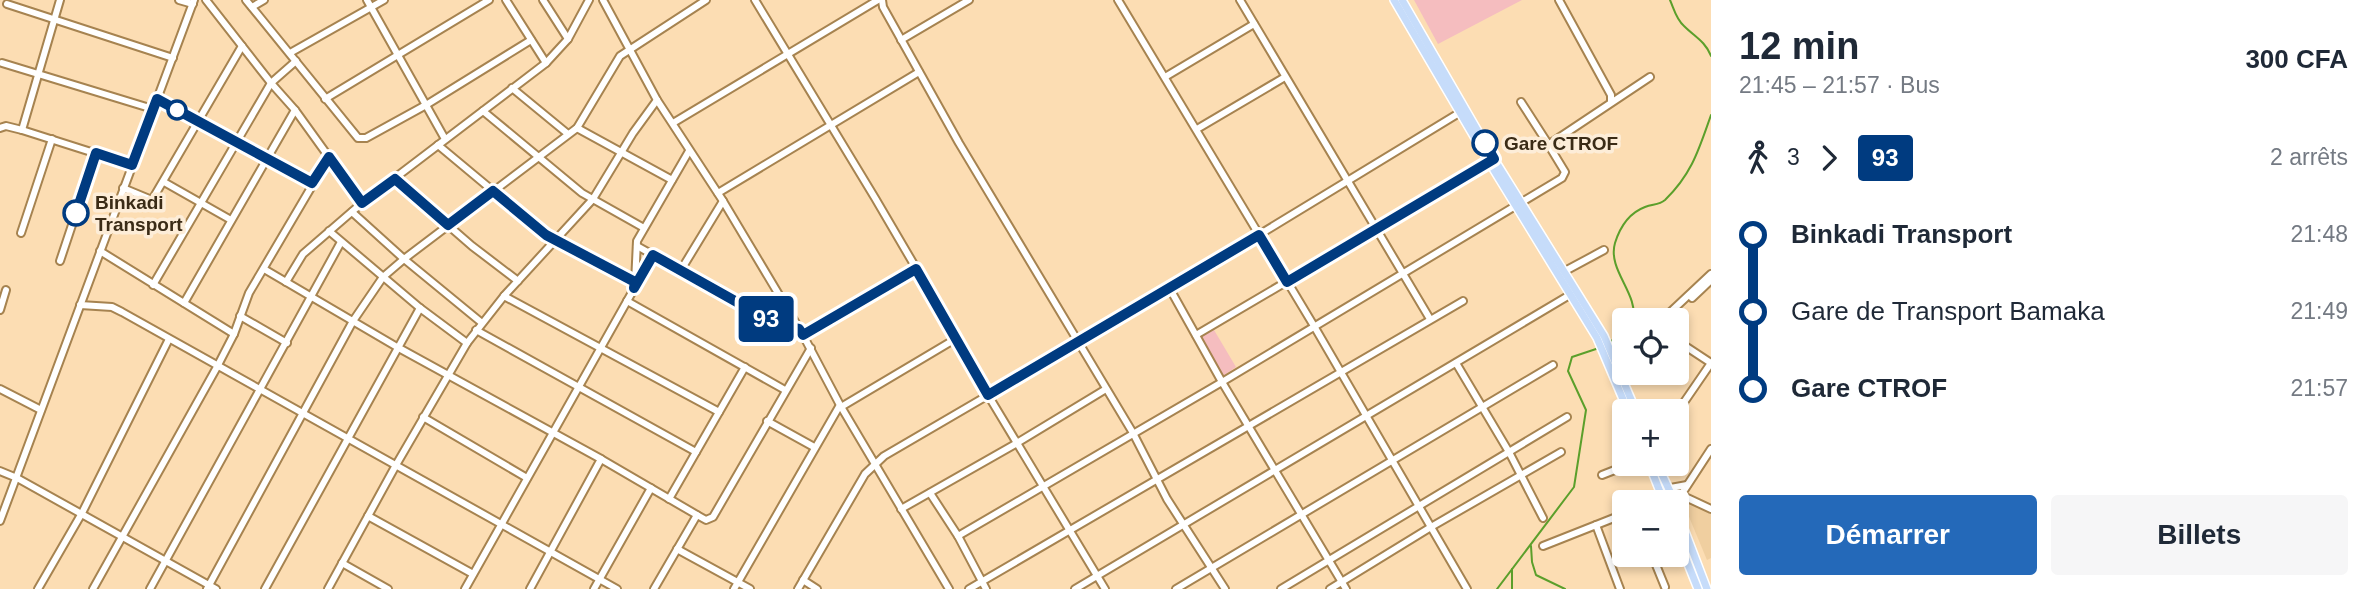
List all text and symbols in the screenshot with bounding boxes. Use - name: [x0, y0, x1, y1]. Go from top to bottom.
- text: 12 min: [1739, 25, 1859, 67]
- text: 300 CFA: [2245, 44, 2348, 74]
- text: 21:45 – 21:57 · Bus: [1739, 72, 1940, 98]
- unlabelled marker: [167, 100, 187, 120]
- marker: Gare CTROF: [1472, 130, 1498, 156]
- place label: Gare CTROF: [1504, 133, 1618, 154]
- icon: walk: [1739, 139, 1777, 177]
- icon: forward: [1810, 139, 1848, 177]
- text: 3: [1787, 144, 1800, 170]
- text: 93: [1872, 144, 1899, 171]
- text: 2 arrêts: [2270, 144, 2348, 170]
- place label: Binkadi Transport: [95, 192, 183, 235]
- marker: Binkadi Transport: [63, 200, 89, 226]
- text: Binkadi Transport: [1791, 219, 2012, 249]
- text: 21:48: [2290, 221, 2348, 247]
- line badge: 93: [734, 296, 798, 342]
- text: Gare de Transport Bamaka: [1791, 296, 2105, 326]
- text: 21:49: [2290, 298, 2348, 324]
- text: 93: [753, 305, 779, 332]
- map controls: [1612, 308, 1689, 567]
- button: locate: [1612, 308, 1689, 385]
- text: Gare CTROF: [1791, 373, 1947, 403]
- text: 21:57: [2290, 375, 2348, 401]
- button: +: [1612, 399, 1689, 476]
- button: −: [1612, 490, 1689, 567]
- button: Démarrer: [1739, 495, 2037, 575]
- button: Billets: [2051, 495, 2348, 575]

